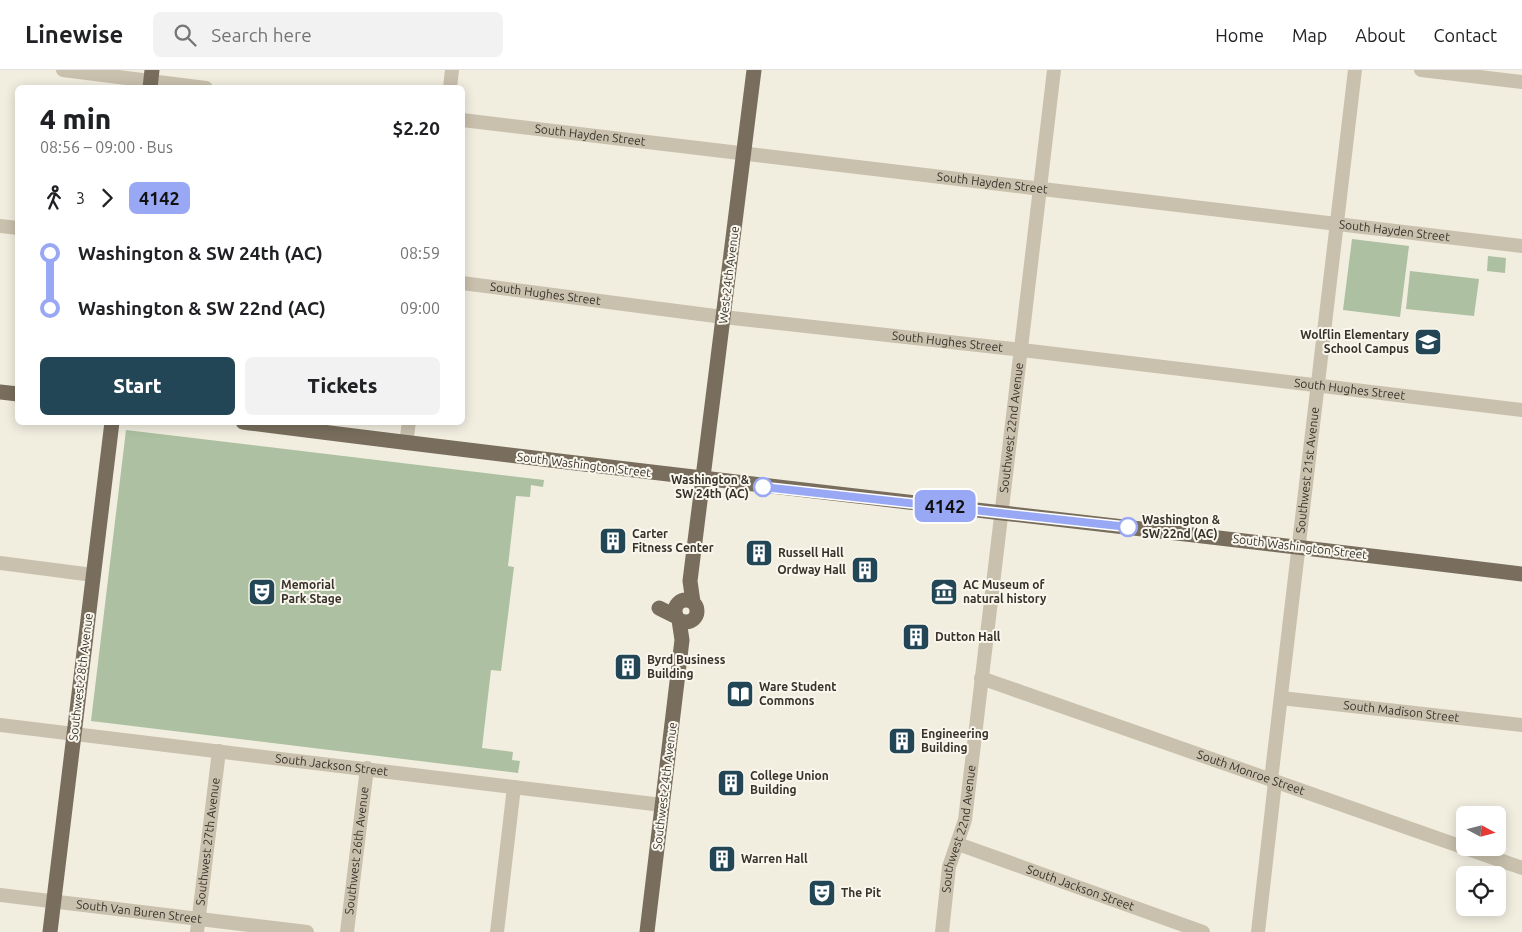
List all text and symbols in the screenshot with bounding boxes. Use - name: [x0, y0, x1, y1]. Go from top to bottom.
- search box: [153, 12, 503, 57]
- text: Linewise: [25, 21, 123, 48]
- icon: search: [171, 21, 199, 49]
- text: Search here: [211, 24, 312, 46]
- text: Home: [1215, 25, 1264, 45]
- text: Map: [1292, 25, 1327, 45]
- text: About: [1355, 25, 1405, 45]
- text: Contact: [1433, 25, 1497, 45]
- text: 4 min: [40, 103, 111, 134]
- text: $2.20: [392, 117, 440, 139]
- street label: South Hayden Street: [534, 122, 647, 148]
- text: 08:56 – 09:00 · Bus: [40, 138, 173, 156]
- street label: South Hayden Street: [936, 169, 1049, 196]
- icon: walk: [40, 184, 68, 212]
- icon: forward: [93, 184, 121, 212]
- text: 4142: [139, 188, 180, 208]
- text: 3: [76, 189, 85, 207]
- street label: South Hayden Street: [1338, 217, 1451, 243]
- street label: West 24th Avenue: [716, 225, 741, 325]
- text: Washington & SW 24th (AC): [78, 242, 323, 264]
- text: 08:59: [400, 244, 440, 262]
- street label: South Hughes Street: [489, 280, 602, 307]
- text: Washington & SW 22nd (AC): [78, 297, 326, 319]
- text: 09:00: [400, 299, 440, 317]
- school or university icon: Wolflin Elementary School Campus: [1413, 327, 1443, 357]
- place label: Wolflin Elementary School Campus: [1300, 328, 1410, 355]
- street label: South Hughes Street: [891, 329, 1004, 354]
- button: Start: [40, 357, 235, 415]
- button: Tickets: [245, 357, 440, 415]
- street label: Southwest 22nd Avenue: [997, 362, 1025, 494]
- street label: South Hughes Street: [1293, 376, 1406, 402]
- street label: Southwest 21st Avenue: [1293, 406, 1321, 534]
- street label: South Washington Street: [516, 450, 652, 479]
- place label: Washington & SW 24th (AC): [671, 473, 750, 501]
- marker: Washington & SW 24th (AC): [753, 477, 773, 497]
- line badge: 4142: [910, 490, 980, 522]
- text: 4142: [925, 496, 965, 516]
- place label: Washington & SW 22nd (AC): [1142, 513, 1221, 541]
- marker: Washington & SW 22nd (AC): [1118, 517, 1138, 537]
- building icon: Carter Fitness Center: [598, 526, 628, 556]
- place label: Carter Fitness Center: [632, 527, 714, 554]
- street label: South Washington Street: [1232, 532, 1368, 561]
- building icon: Russell Hall: [744, 538, 774, 568]
- place label: Russell Hall: [778, 546, 844, 559]
- building icon: Ordway Hall: [850, 555, 880, 585]
- place label: Ordway Hall: [777, 563, 846, 576]
- theatre icon: Memorial Park Stage: [247, 577, 277, 607]
- museum icon: AC Museum of natural history: [929, 577, 959, 607]
- place label: Memorial Park Stage: [281, 578, 342, 605]
- place label: AC Museum of natural history: [963, 578, 1047, 605]
- street label: Southwest 28th Avenue: [66, 612, 95, 742]
- building icon: Dutton Hall: [901, 622, 931, 652]
- place label: Dutton Hall: [935, 630, 1001, 643]
- building icon: Byrd Business Building: [613, 652, 643, 682]
- place label: Byrd Business Building: [647, 653, 726, 680]
- library icon: Ware Student Commons: [725, 679, 755, 709]
- place label: Ware Student Commons: [759, 680, 836, 707]
- street label: South Madison Street: [1343, 698, 1460, 724]
- street label: Southwest 24th Avenue: [650, 721, 679, 851]
- building icon: Engineering Building: [887, 726, 917, 756]
- place label: Engineering Building: [921, 727, 989, 754]
- street label: South Monroe Street: [1195, 747, 1307, 797]
- street label: South Jackson Street: [274, 751, 389, 778]
- street label: Southwest 22nd Avenue: [939, 764, 977, 893]
- building icon: College Union Building: [716, 768, 746, 798]
- place label: College Union Building: [750, 769, 829, 796]
- street label: Southwest 27th Avenue: [193, 777, 222, 906]
- street label: Southwest 26th Avenue: [342, 786, 371, 915]
- north arrow: [1456, 806, 1506, 856]
- map controls: [1456, 806, 1506, 916]
- building icon: Warren Hall: [707, 844, 737, 874]
- place label: Warren Hall: [741, 852, 808, 865]
- street label: South Jackson Street: [1025, 862, 1136, 913]
- button: locate: [1456, 866, 1506, 916]
- theatre icon: The Pit: [807, 878, 837, 908]
- place label: The Pit: [841, 886, 881, 899]
- street label: South Van Buren Street: [75, 897, 203, 925]

